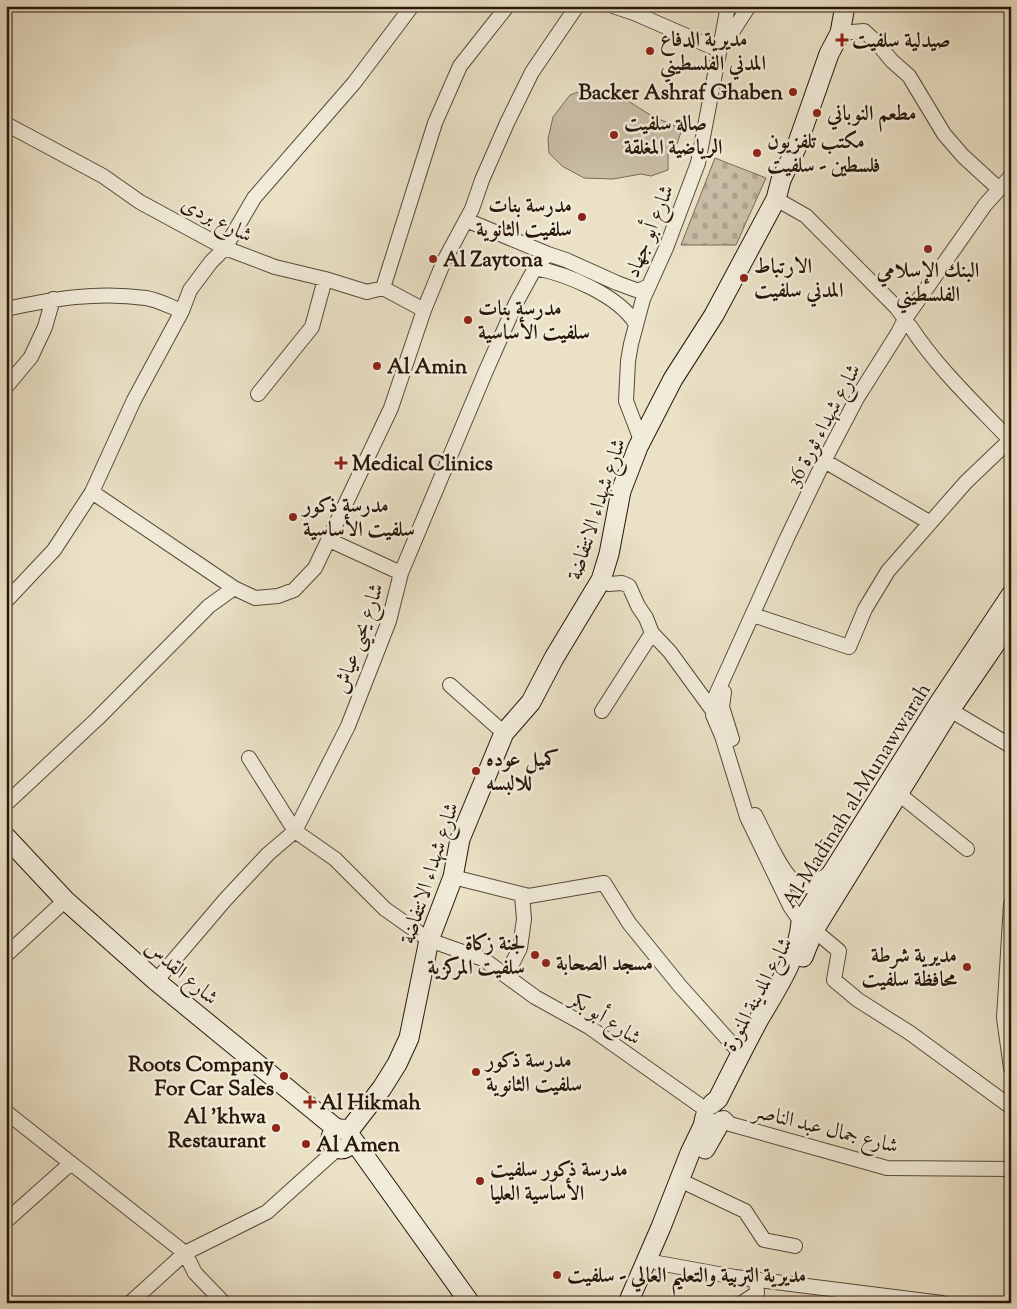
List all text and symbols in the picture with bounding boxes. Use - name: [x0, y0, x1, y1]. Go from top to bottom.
- place label: مديرية الدفاع المدني الفلسطيني: [660, 26, 766, 83]
- place label: صيدلية سلفيت: [852, 27, 951, 57]
- marker: صيدلية سلفيت: [836, 34, 848, 46]
- marker: مديرية الدفاع المدني الفلسطيني: [644, 45, 656, 57]
- place label: Backer Ashraf Ghaben: [578, 79, 784, 109]
- marker: Backer Ashraf Ghaben: [787, 86, 799, 98]
- place label: مطعم النوباني: [826, 100, 916, 132]
- marker: مطعم النوباني: [811, 107, 823, 119]
- place label: صالة سلفيت الرياضية المغلقة: [624, 110, 723, 164]
- place label: مكتب تلفزيون فلسطين - سلفيت: [767, 128, 881, 182]
- marker: صالة سلفيت الرياضية المغلقة: [608, 129, 620, 141]
- marker: مكتب تلفزيون فلسطين - سلفيت: [751, 147, 763, 159]
- street label: شارع أبو جهاد: [617, 180, 684, 283]
- street label: شارع بردى: [175, 190, 257, 252]
- place label: مدرسة بنات سلفيت الثانوية: [476, 192, 572, 246]
- marker: مدرسة بنات سلفيت الثانوية: [576, 211, 588, 223]
- marker: البنك الإسلامي الفلسطيني: [922, 243, 934, 255]
- place label: Al Zaytona: [443, 246, 543, 276]
- marker: Al Zaytona: [427, 253, 439, 265]
- place label: الارتباط المدني سلفيت: [754, 253, 843, 308]
- place label: البنك الإسلامي الفلسطيني: [876, 257, 979, 314]
- marker: الارتباط المدني سلفيت: [738, 272, 750, 284]
- place label: مدرسة بنات سلفيت الأساسية: [478, 295, 590, 349]
- marker: مدرسة بنات سلفيت الأساسية: [462, 314, 474, 326]
- place label: Al Amin: [387, 353, 468, 383]
- street label: شارع شهداء ثورة 36: [780, 359, 871, 493]
- marker: Al Amin: [371, 360, 383, 372]
- street label: شارع شهداء الانتفاضة: [561, 435, 636, 585]
- place label: Medical Clinics: [352, 450, 493, 480]
- marker: Medical Clinics: [334, 456, 348, 470]
- place label: مدرسة ذكور سلفيت الأساسية: [301, 492, 415, 546]
- marker: مدرسة ذكور سلفيت الأساسية: [287, 511, 299, 523]
- street label: شارع يحيى عياش: [327, 579, 394, 698]
- street label: Al-Madīnah al-Munawwarah: [776, 678, 939, 915]
- place label: كميل عوده للالبسه: [486, 746, 559, 800]
- marker: كميل عوده للالبسه: [470, 765, 482, 777]
- street label: شارع شهداء الانتفاضة: [394, 799, 469, 949]
- place label: لجنة زكاة سلفيت المركزية: [428, 930, 526, 984]
- street label: شارع المدينة المنورة: [716, 932, 802, 1058]
- street label: شارع القدس: [137, 934, 224, 1014]
- place label: مديرية شرطة محافظة سلفيت: [862, 942, 958, 996]
- marker: لجنة زكاة سلفيت المركزية: [529, 949, 541, 961]
- place label: مسجد الصحابة: [556, 950, 653, 980]
- marker: مسجد الصحابة: [540, 957, 552, 969]
- marker: مديرية شرطة محافظة سلفيت: [961, 961, 973, 973]
- street label: شارع أبو بكر: [561, 983, 647, 1055]
- place label: مدرسة ذكور سلفيت الثانوية: [484, 1047, 582, 1101]
- place label: Roots Company For Car Sales: [128, 1051, 275, 1105]
- marker: مدرسة ذكور سلفيت الثانوية: [470, 1066, 482, 1078]
- marker: Roots Company For Car Sales: [278, 1070, 290, 1082]
- place label: Al Hikmah: [320, 1089, 421, 1119]
- marker: Al Hikmah: [304, 1096, 316, 1108]
- street label: شارع جمال عبد الناصر: [748, 1097, 901, 1163]
- place label: Al 'khwa Restaurant: [168, 1103, 267, 1157]
- marker: Al 'khwa Restaurant: [270, 1122, 282, 1134]
- place label: Al Amen: [316, 1131, 400, 1161]
- marker: Al Amen: [300, 1138, 312, 1150]
- place label: مدرسة ذكور سلفيت الأساسية العليا: [490, 1156, 628, 1210]
- marker: مدرسة ذكور سلفيت الأساسية العليا: [474, 1175, 486, 1187]
- place label: مديرية التربية والتعليم العالي - سلفيت: [567, 1262, 806, 1296]
- marker: مديرية التربية والتعليم العالي - سلفيت: [551, 1269, 563, 1281]

